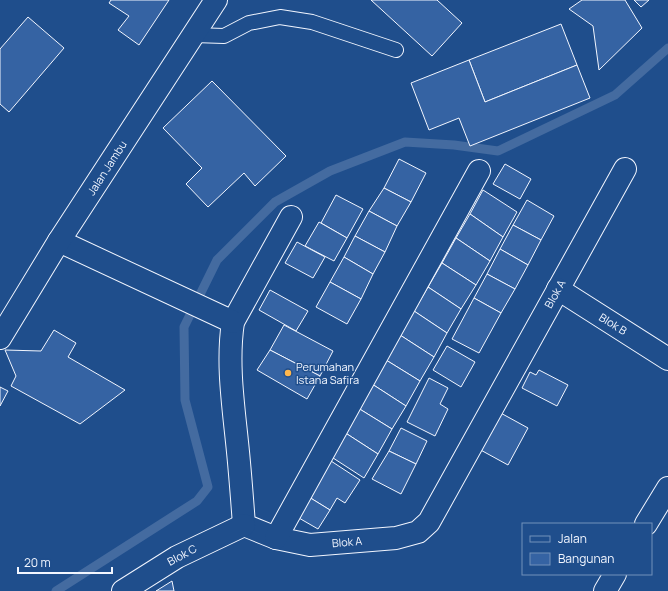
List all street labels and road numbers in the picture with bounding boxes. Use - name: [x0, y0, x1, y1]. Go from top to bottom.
- street label: Jalan Jambu: [83, 138, 130, 198]
- street label: Blok A: [541, 277, 569, 311]
- street label: Blok B: [596, 309, 630, 338]
- street label: Blok A: [331, 533, 363, 550]
- street label: Blok C: [164, 541, 199, 569]

